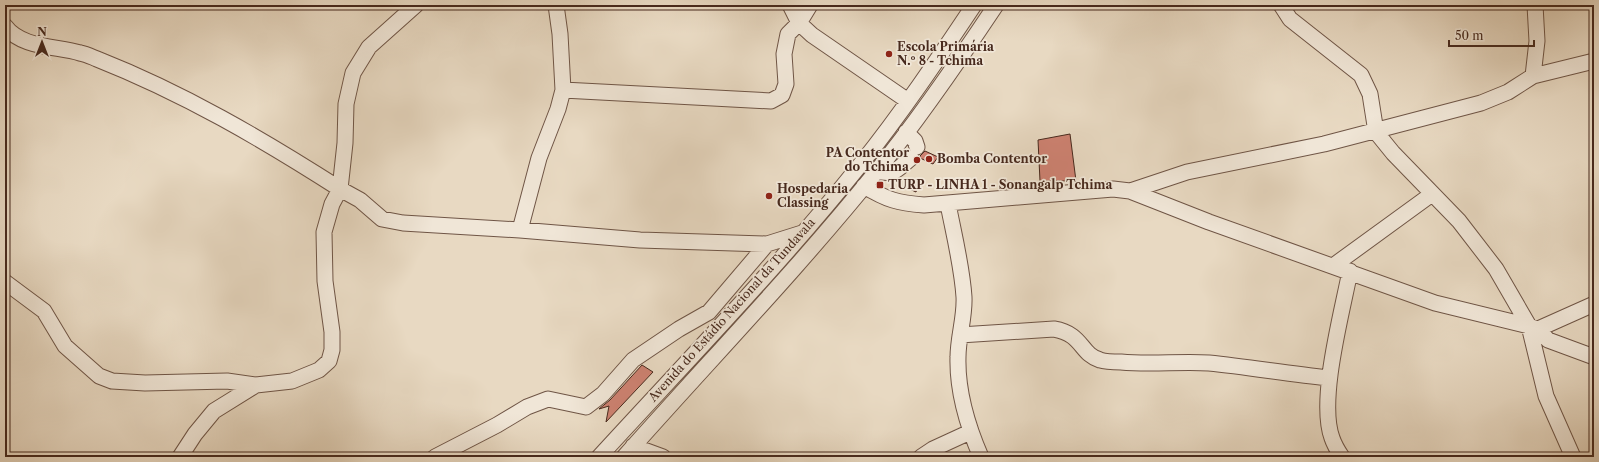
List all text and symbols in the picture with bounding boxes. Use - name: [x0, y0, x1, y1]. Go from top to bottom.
- north arrow: [22, 22, 62, 62]
- scale bar: [1449, 22, 1534, 48]
- text: N: [37, 25, 47, 39]
- text: 50 m: [1455, 28, 1484, 43]
- place label: Escola Primária N.º 8 - Tchima: [897, 39, 995, 68]
- marker: Escola Primária N.º 8 - Tchima: [884, 49, 894, 59]
- place label: PA Contentor do Tchima: [826, 145, 910, 174]
- place label: Bomba Contentor: [937, 151, 1047, 166]
- marker: Bomba Contentor: [924, 154, 934, 164]
- marker: PA Contentor do Tchima: [912, 155, 922, 165]
- place label: TURP - LINHA 1 - Sonangalp Tchima: [888, 177, 1113, 192]
- marker: TURP - LINHA 1 - Sonangalp Tchima: [875, 180, 885, 190]
- place label: Hospedaria Classing: [777, 181, 849, 210]
- marker: Hospedaria Classing: [764, 191, 774, 201]
- street label: Avenida do Estádio Nacional da Tundavala: [645, 214, 819, 405]

